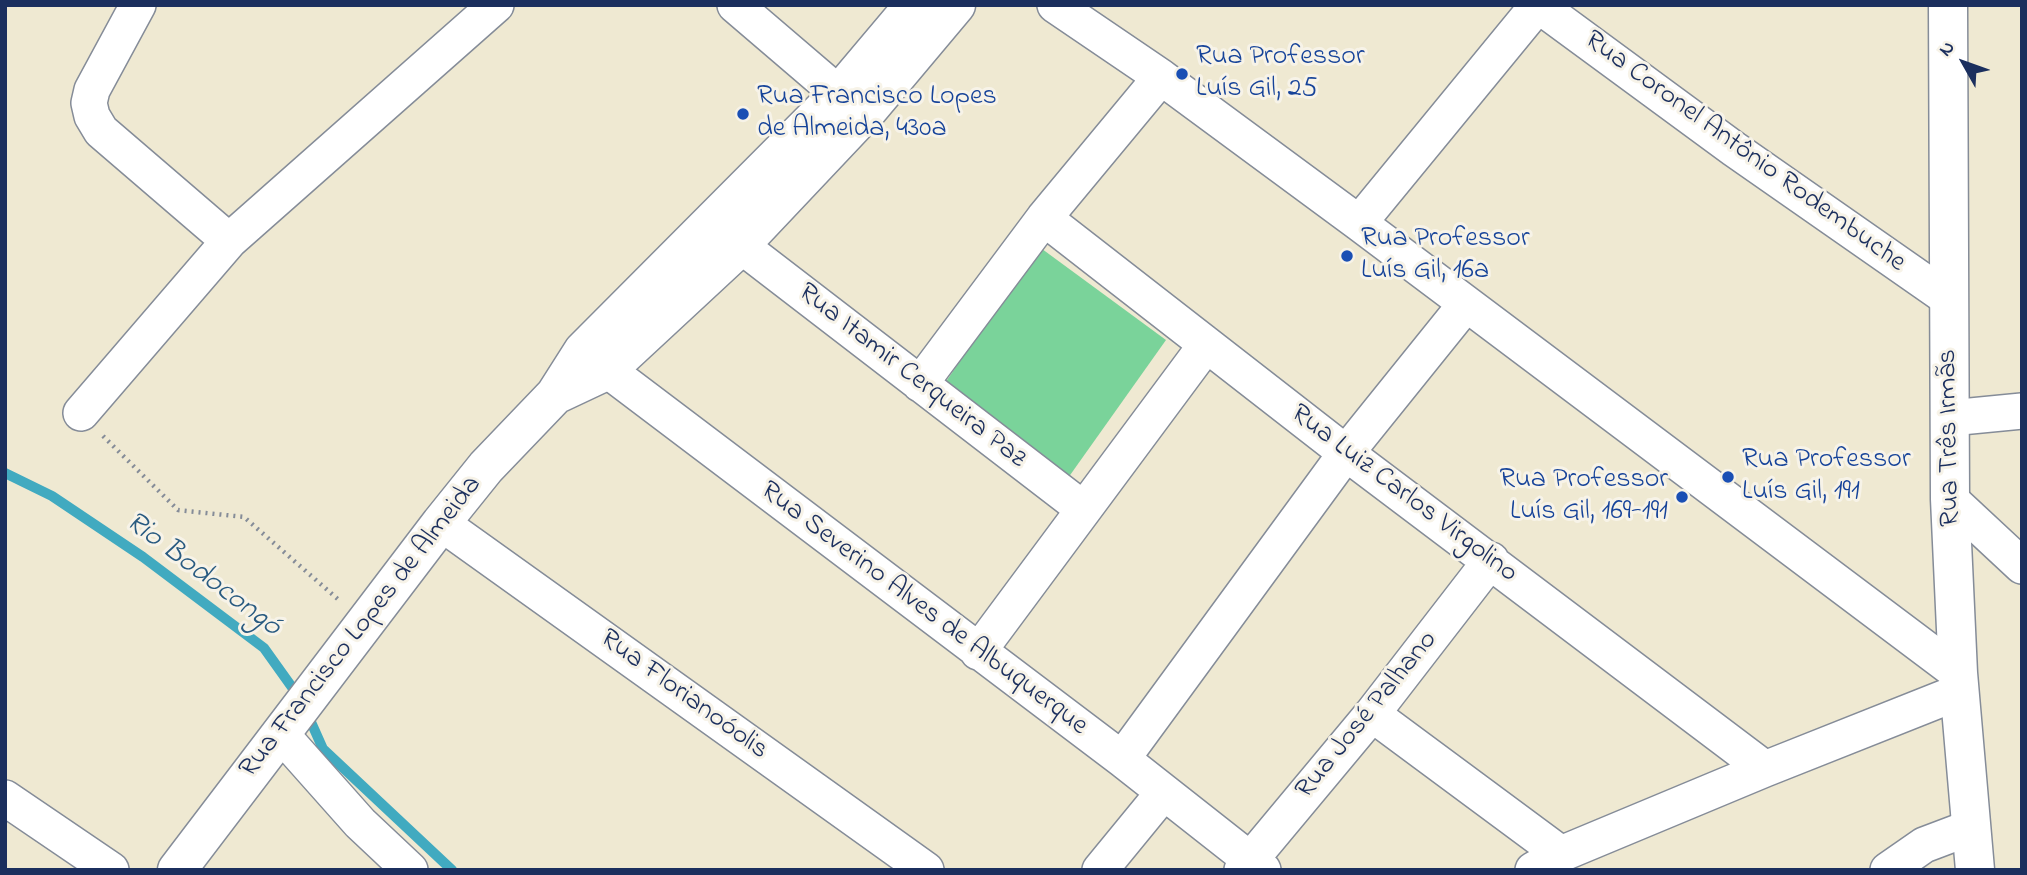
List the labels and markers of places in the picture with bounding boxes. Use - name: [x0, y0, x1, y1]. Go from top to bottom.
- place label: Rua Professor Luís Gil, 25: [1196, 41, 1365, 107]
- marker: Rua Professor Luís Gil, 25: [1174, 66, 1190, 82]
- place label: Rua Francisco Lopes de Almeida, 430a: [757, 81, 997, 147]
- marker: Rua Francisco Lopes de Almeida, 430a: [735, 106, 751, 122]
- place label: Rua Professor Luís Gil, 16a: [1361, 223, 1530, 289]
- marker: Rua Professor Luís Gil, 16a: [1339, 248, 1355, 264]
- place label: Rua Professor Luís Gil, 191: [1742, 444, 1911, 510]
- place label: Rua Professor Luís Gil, 169-191: [1499, 464, 1668, 530]
- marker: Rua Professor Luís Gil, 191: [1720, 469, 1736, 485]
- marker: Rua Professor Luís Gil, 169-191: [1674, 489, 1690, 505]

